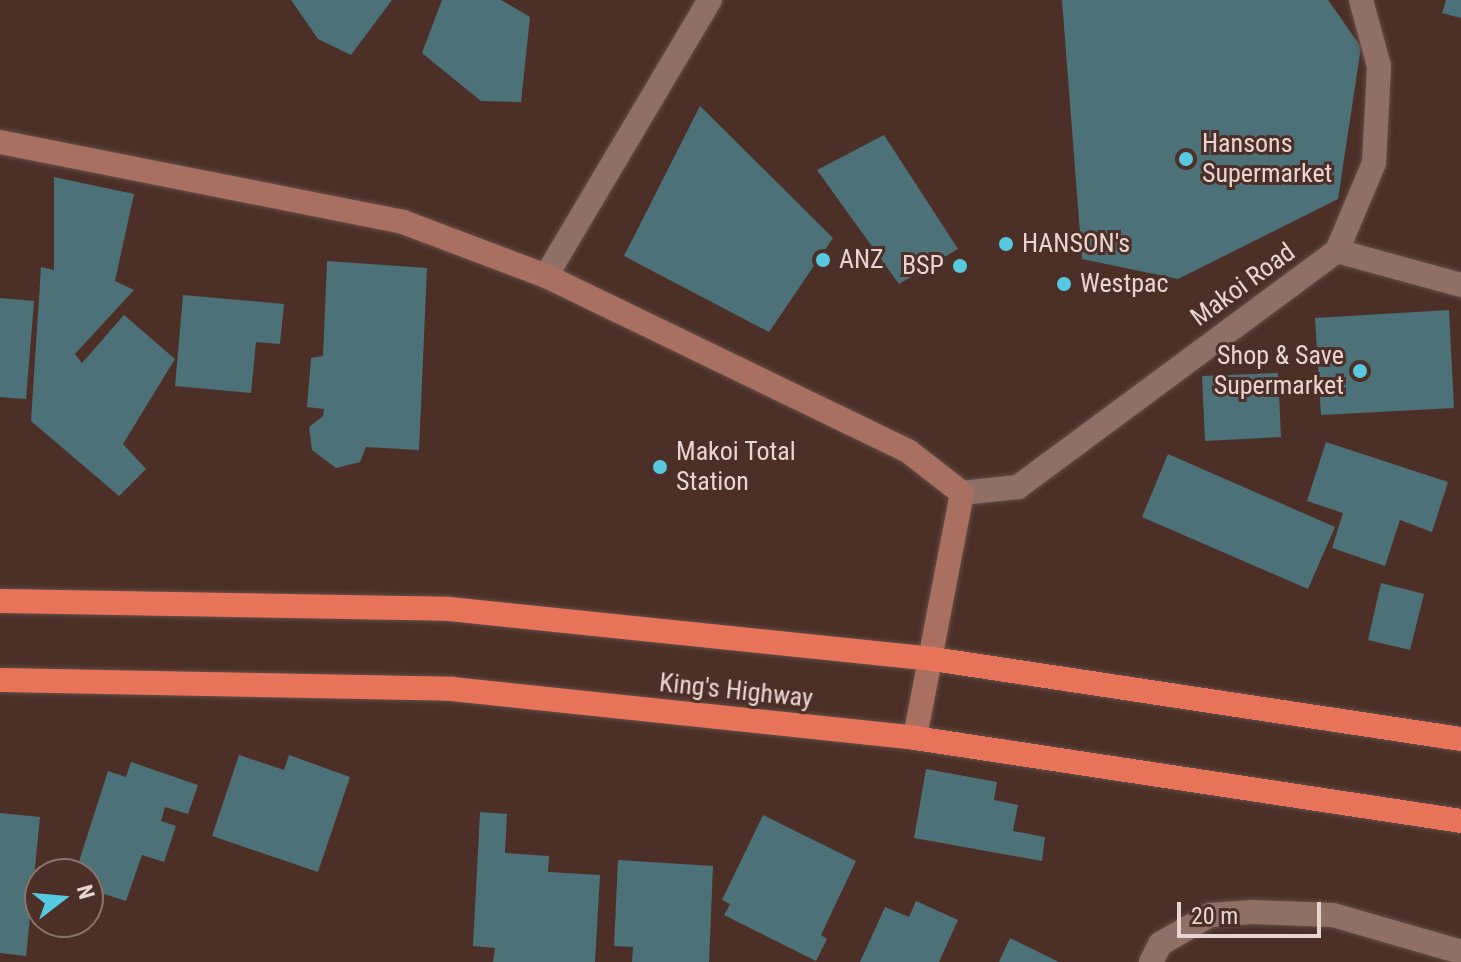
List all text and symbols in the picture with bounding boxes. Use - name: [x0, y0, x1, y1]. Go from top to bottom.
- place label: Hansons Supermarket: [1202, 128, 1332, 190]
- marker: Hansons Supermarket: [1177, 150, 1195, 168]
- place label: HANSON's: [1022, 228, 1130, 260]
- marker: HANSON's: [997, 235, 1015, 253]
- street label: Makoi Road: [1185, 237, 1301, 333]
- place label: ANZ: [839, 244, 884, 276]
- place label: BSP: [902, 250, 944, 282]
- marker: ANZ: [814, 251, 832, 269]
- marker: BSP: [951, 257, 969, 275]
- place label: Westpac: [1080, 268, 1168, 300]
- marker: Westpac: [1055, 275, 1073, 293]
- place label: Shop & Save Supermarket: [1214, 340, 1344, 402]
- marker: Shop & Save Supermarket: [1351, 362, 1369, 380]
- place label: Makoi Total Station: [676, 436, 796, 498]
- marker: Makoi Total Station: [651, 458, 669, 476]
- street label: King's Highway: [658, 667, 814, 715]
- north arrow: [24, 858, 104, 938]
- text: N: [72, 882, 100, 902]
- scale bar: [1181, 886, 1325, 936]
- text: 20 m: [1191, 902, 1238, 930]

